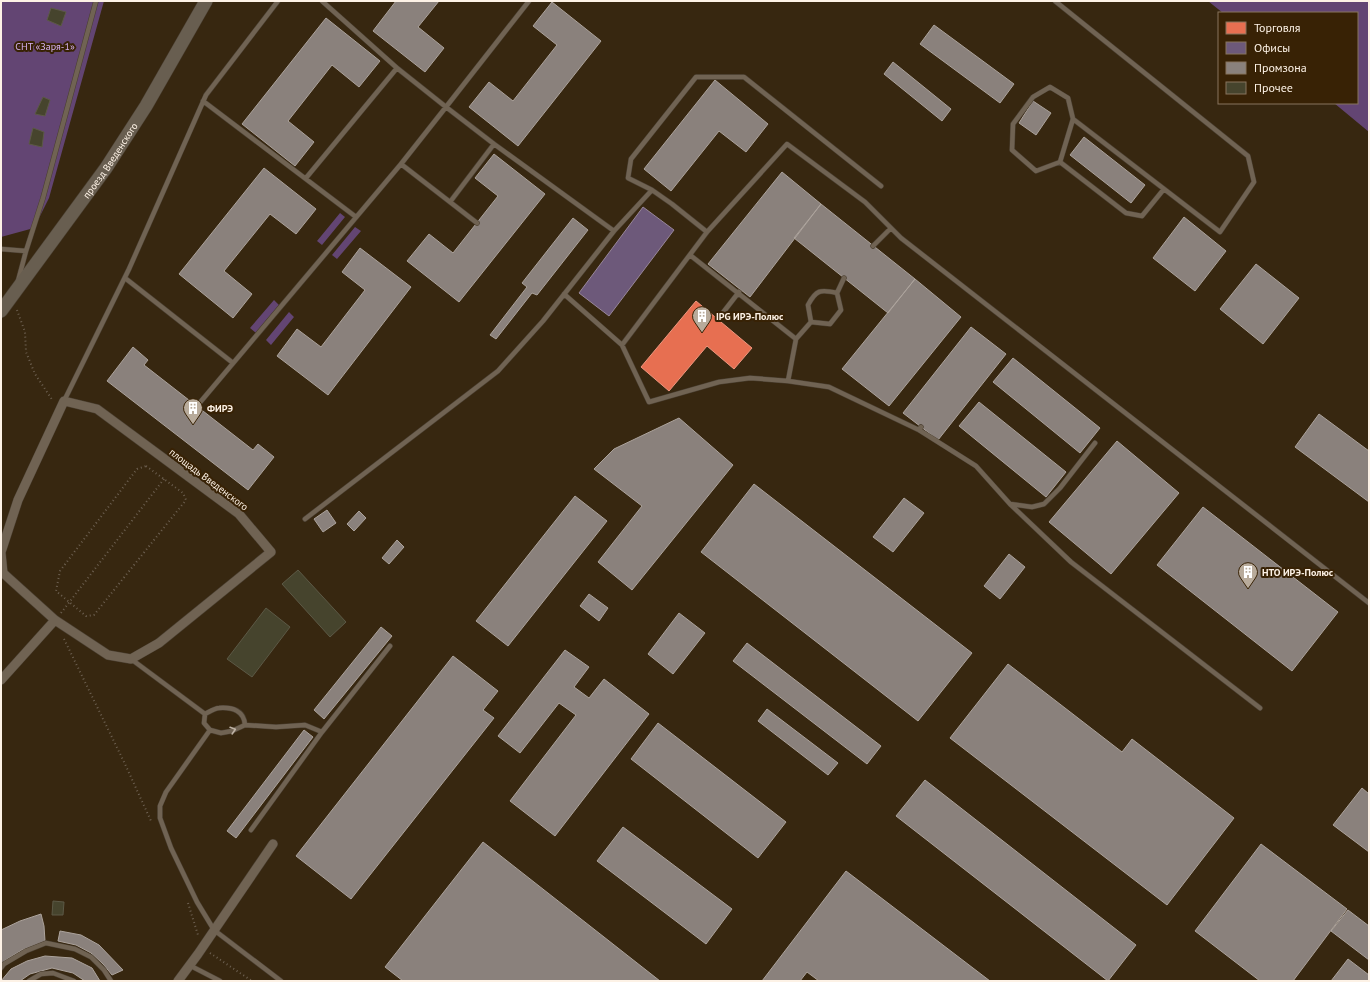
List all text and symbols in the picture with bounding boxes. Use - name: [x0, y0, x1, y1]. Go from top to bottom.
- legend: [1218, 12, 1358, 104]
- text: Торговля: [1254, 20, 1300, 35]
- park label: СНТ «Заря-1»: [15, 40, 75, 53]
- text: Офисы: [1254, 40, 1290, 55]
- text: Промзона: [1254, 60, 1307, 75]
- text: Прочее: [1254, 80, 1293, 95]
- street label: проезд Введенского: [80, 120, 141, 201]
- building icon: IPG ИРЭ-Полюс: [691, 305, 713, 333]
- place label: IPG ИРЭ-Полюс: [716, 310, 784, 323]
- building icon: ФИРЭ: [182, 397, 204, 425]
- place label: ФИРЭ: [207, 402, 233, 415]
- street label: площадь Введенского: [167, 445, 251, 513]
- building icon: НТО ИРЭ-Полюс: [1237, 561, 1259, 589]
- place label: НТО ИРЭ-Полюс: [1262, 566, 1334, 579]
- one-way arrow: [229, 726, 236, 735]

